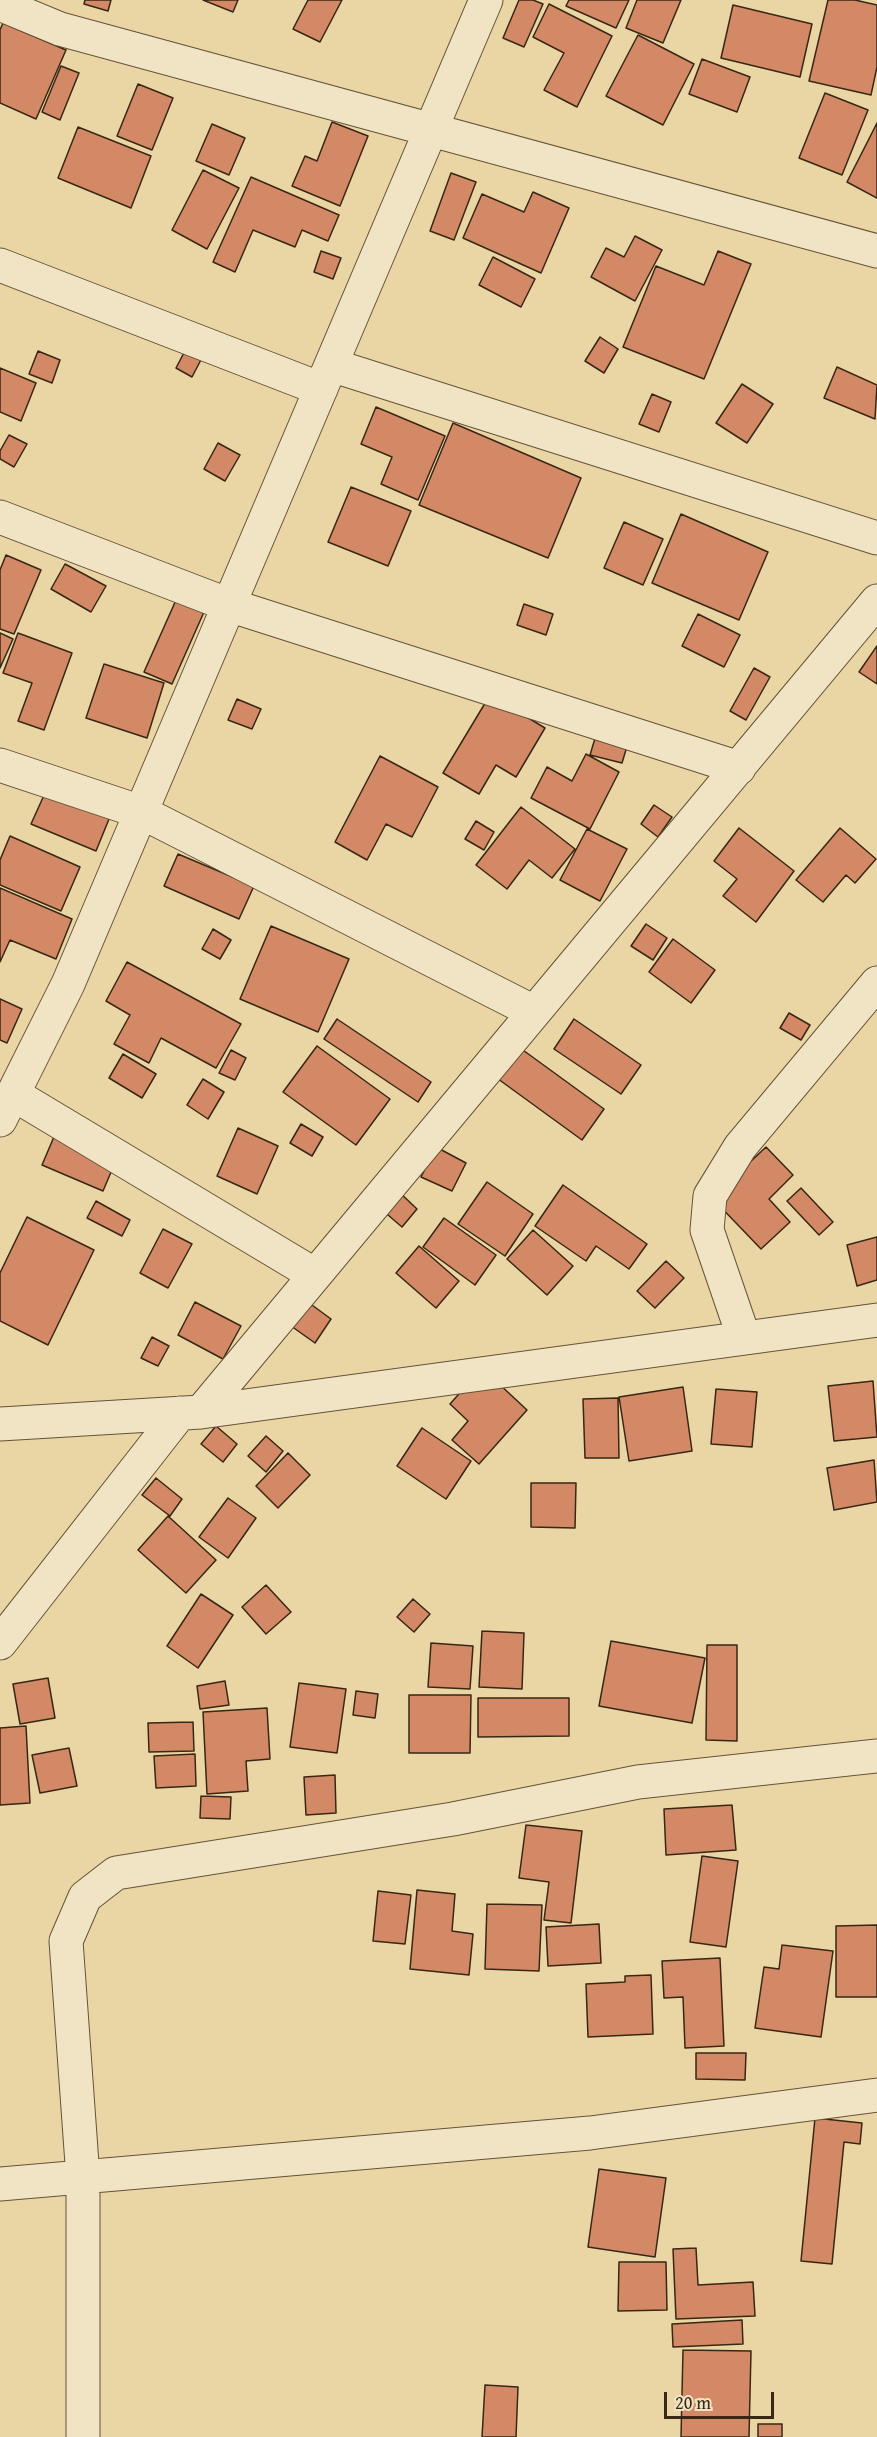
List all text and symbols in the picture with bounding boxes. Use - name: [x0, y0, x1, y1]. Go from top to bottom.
- scale bar: [667, 2380, 776, 2418]
- text: 20 m: [675, 2389, 711, 2416]

